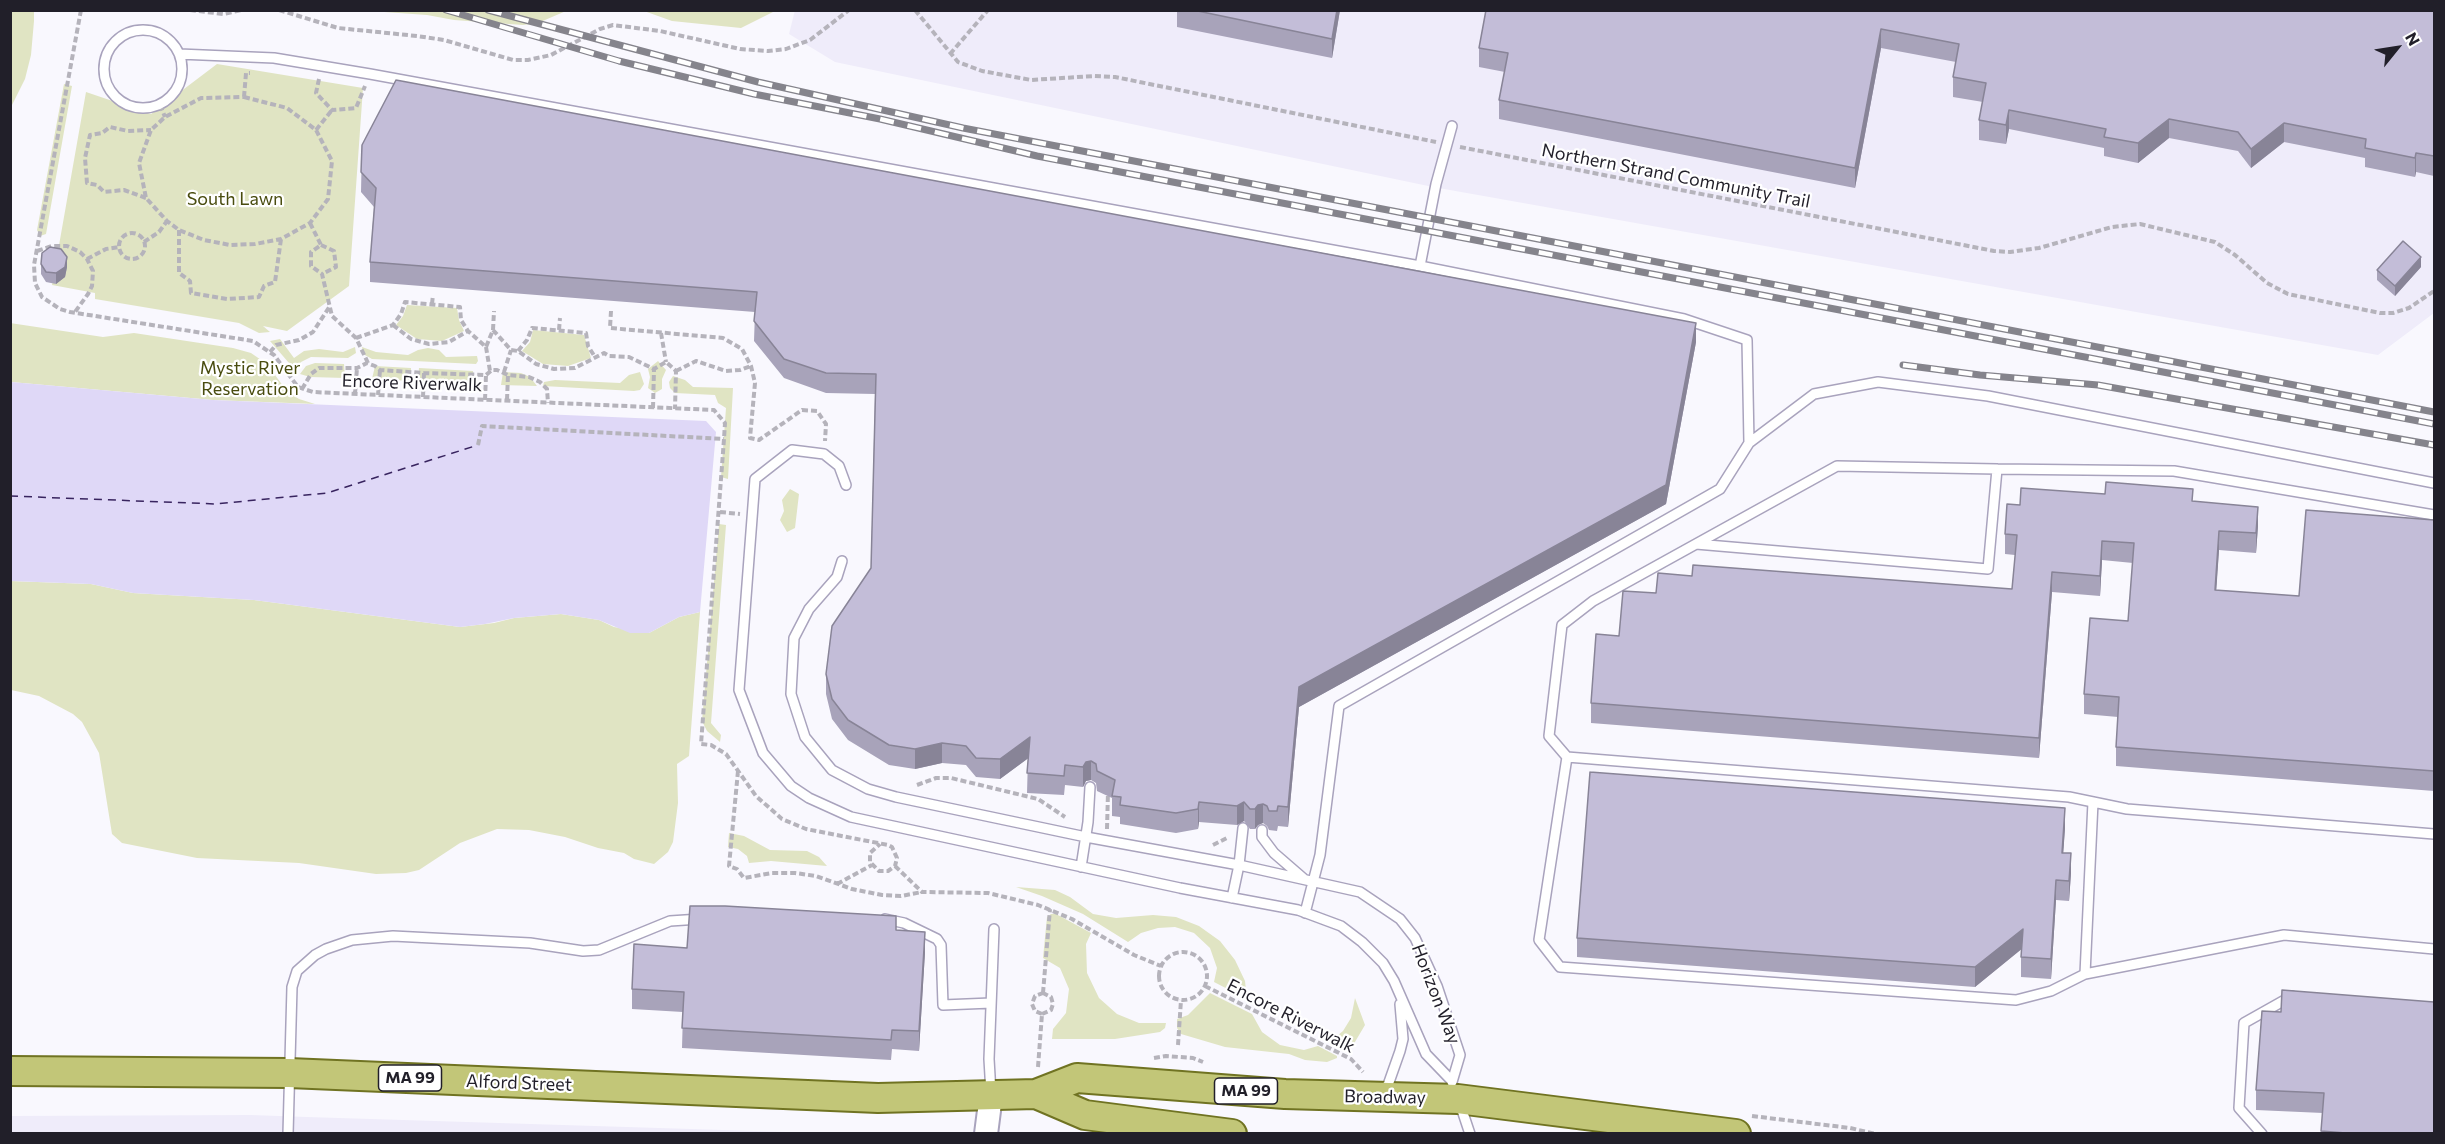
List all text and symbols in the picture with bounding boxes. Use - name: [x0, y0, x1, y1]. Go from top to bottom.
- north arrow: [2367, 18, 2427, 78]
- text: N: [2402, 29, 2424, 49]
- street label: Northern Strand Community Trail: [1540, 139, 1812, 213]
- park label: South Lawn: [187, 188, 283, 210]
- park label: Mystic River Reservation: [200, 357, 300, 400]
- street label: Encore Riverwalk: [341, 370, 483, 396]
- street label: Horizon Way: [1407, 941, 1465, 1047]
- street label: Encore Riverwalk: [1223, 974, 1359, 1058]
- road number: MA 99: [378, 1065, 442, 1091]
- street label: Alford Street: [466, 1070, 572, 1096]
- road number: MA 99: [1214, 1078, 1278, 1104]
- street label: Broadway: [1344, 1085, 1426, 1109]

